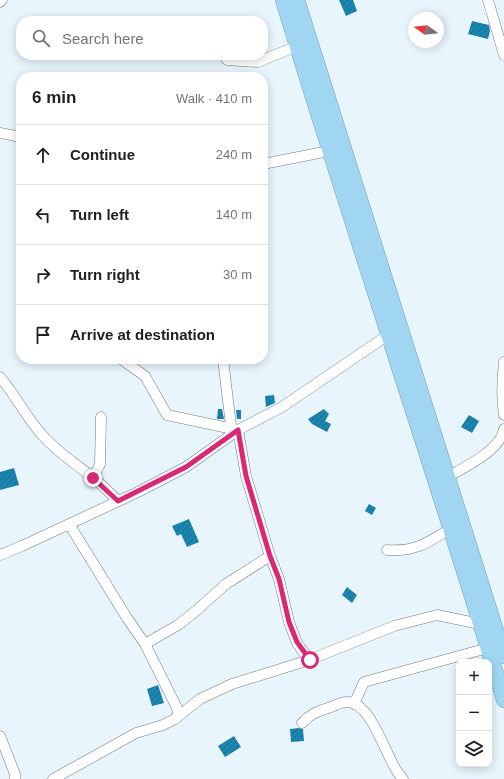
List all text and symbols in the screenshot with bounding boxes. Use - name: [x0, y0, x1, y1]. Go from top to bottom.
- north arrow: [408, 12, 444, 48]
- search box: [16, 16, 268, 60]
- icon: search: [30, 27, 52, 49]
- text: Search here: [62, 30, 144, 47]
- text: 6 min: [32, 88, 76, 107]
- text: Walk · 410 m: [176, 91, 252, 106]
- icon: ahead: [32, 144, 54, 166]
- text: Continue: [70, 146, 135, 163]
- text: 240 m: [216, 147, 252, 162]
- icon: left: [32, 204, 54, 226]
- text: Turn left: [70, 206, 129, 223]
- text: 140 m: [216, 207, 252, 222]
- icon: right: [32, 264, 54, 286]
- text: Turn right: [70, 266, 140, 283]
- text: 30 m: [223, 267, 252, 282]
- icon: arrive: [32, 324, 54, 346]
- text: Arrive at destination: [70, 326, 215, 343]
- route end: [84, 469, 102, 487]
- route start: [301, 651, 319, 669]
- map controls: [456, 659, 492, 767]
- button: +: [456, 659, 492, 695]
- button: −: [456, 695, 492, 731]
- button: layers: [456, 731, 492, 767]

